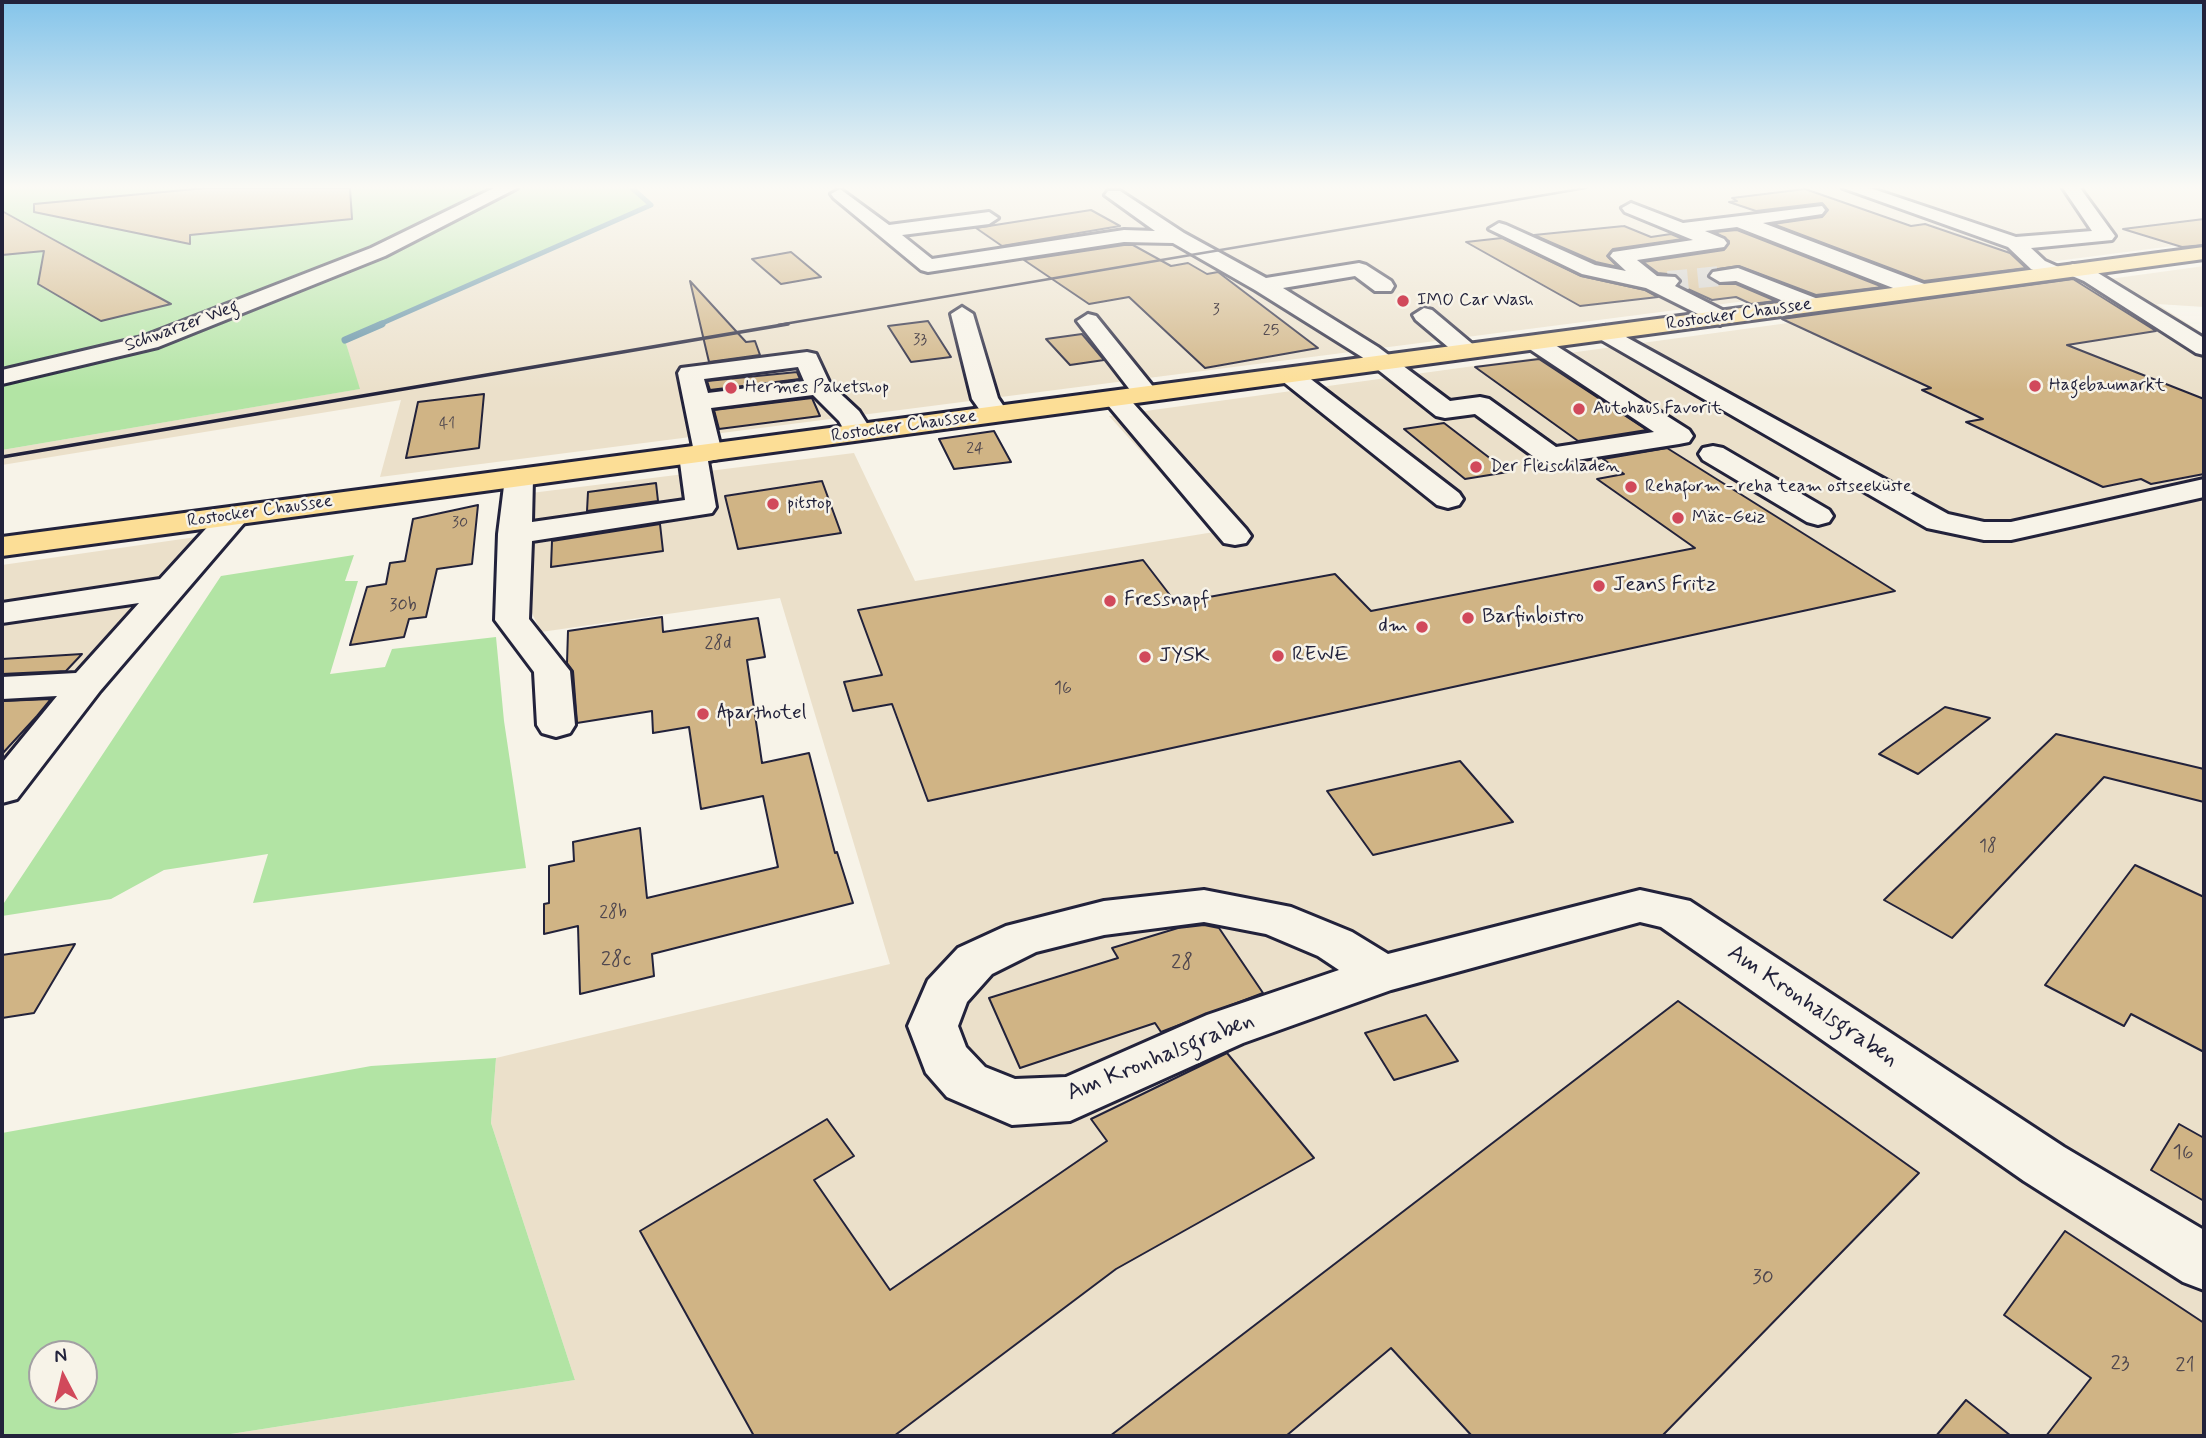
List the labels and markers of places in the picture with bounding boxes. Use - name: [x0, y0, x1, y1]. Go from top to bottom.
- place label: IMO Car Wash: [1417, 290, 1534, 312]
- marker: IMO Car Wash: [1395, 293, 1411, 309]
- place label: Hagebaumarkt: [2049, 375, 2165, 397]
- place label: Hermes Paketshop: [745, 377, 889, 399]
- marker: Hagebaumarkt: [2027, 378, 2043, 394]
- marker: Hermes Paketshop: [723, 380, 739, 396]
- place label: Autohaus Favorit: [1593, 398, 1722, 420]
- marker: Autohaus Favorit: [1571, 401, 1587, 417]
- place label: Der Fleischladen: [1490, 456, 1620, 478]
- marker: Der Fleischladen: [1468, 459, 1484, 475]
- place label: Rehaform - reha team ostseeküste: [1645, 476, 1911, 498]
- marker: Rehaform - reha team ostseeküste: [1623, 479, 1639, 495]
- place label: pitstop: [787, 493, 832, 515]
- marker: pitstop: [765, 496, 781, 512]
- place label: Mäc-Geiz: [1692, 507, 1766, 529]
- marker: Mäc-Geiz: [1670, 510, 1686, 526]
- place label: Jeans Fritz: [1613, 573, 1716, 599]
- marker: Jeans Fritz: [1591, 578, 1607, 594]
- place label: Fressnapf: [1124, 588, 1210, 614]
- marker: Fressnapf: [1102, 593, 1118, 609]
- place label: Barfinbistro: [1482, 605, 1584, 631]
- marker: Barfinbistro: [1460, 610, 1476, 626]
- place label: dm: [1378, 614, 1408, 640]
- marker: dm: [1414, 619, 1430, 635]
- place label: REWE: [1292, 643, 1349, 669]
- place label: JYSK: [1159, 644, 1209, 670]
- marker: REWE: [1270, 648, 1286, 664]
- marker: JYSK: [1137, 649, 1153, 665]
- place label: Aparthotel: [717, 701, 807, 727]
- marker: Aparthotel: [695, 706, 711, 722]

